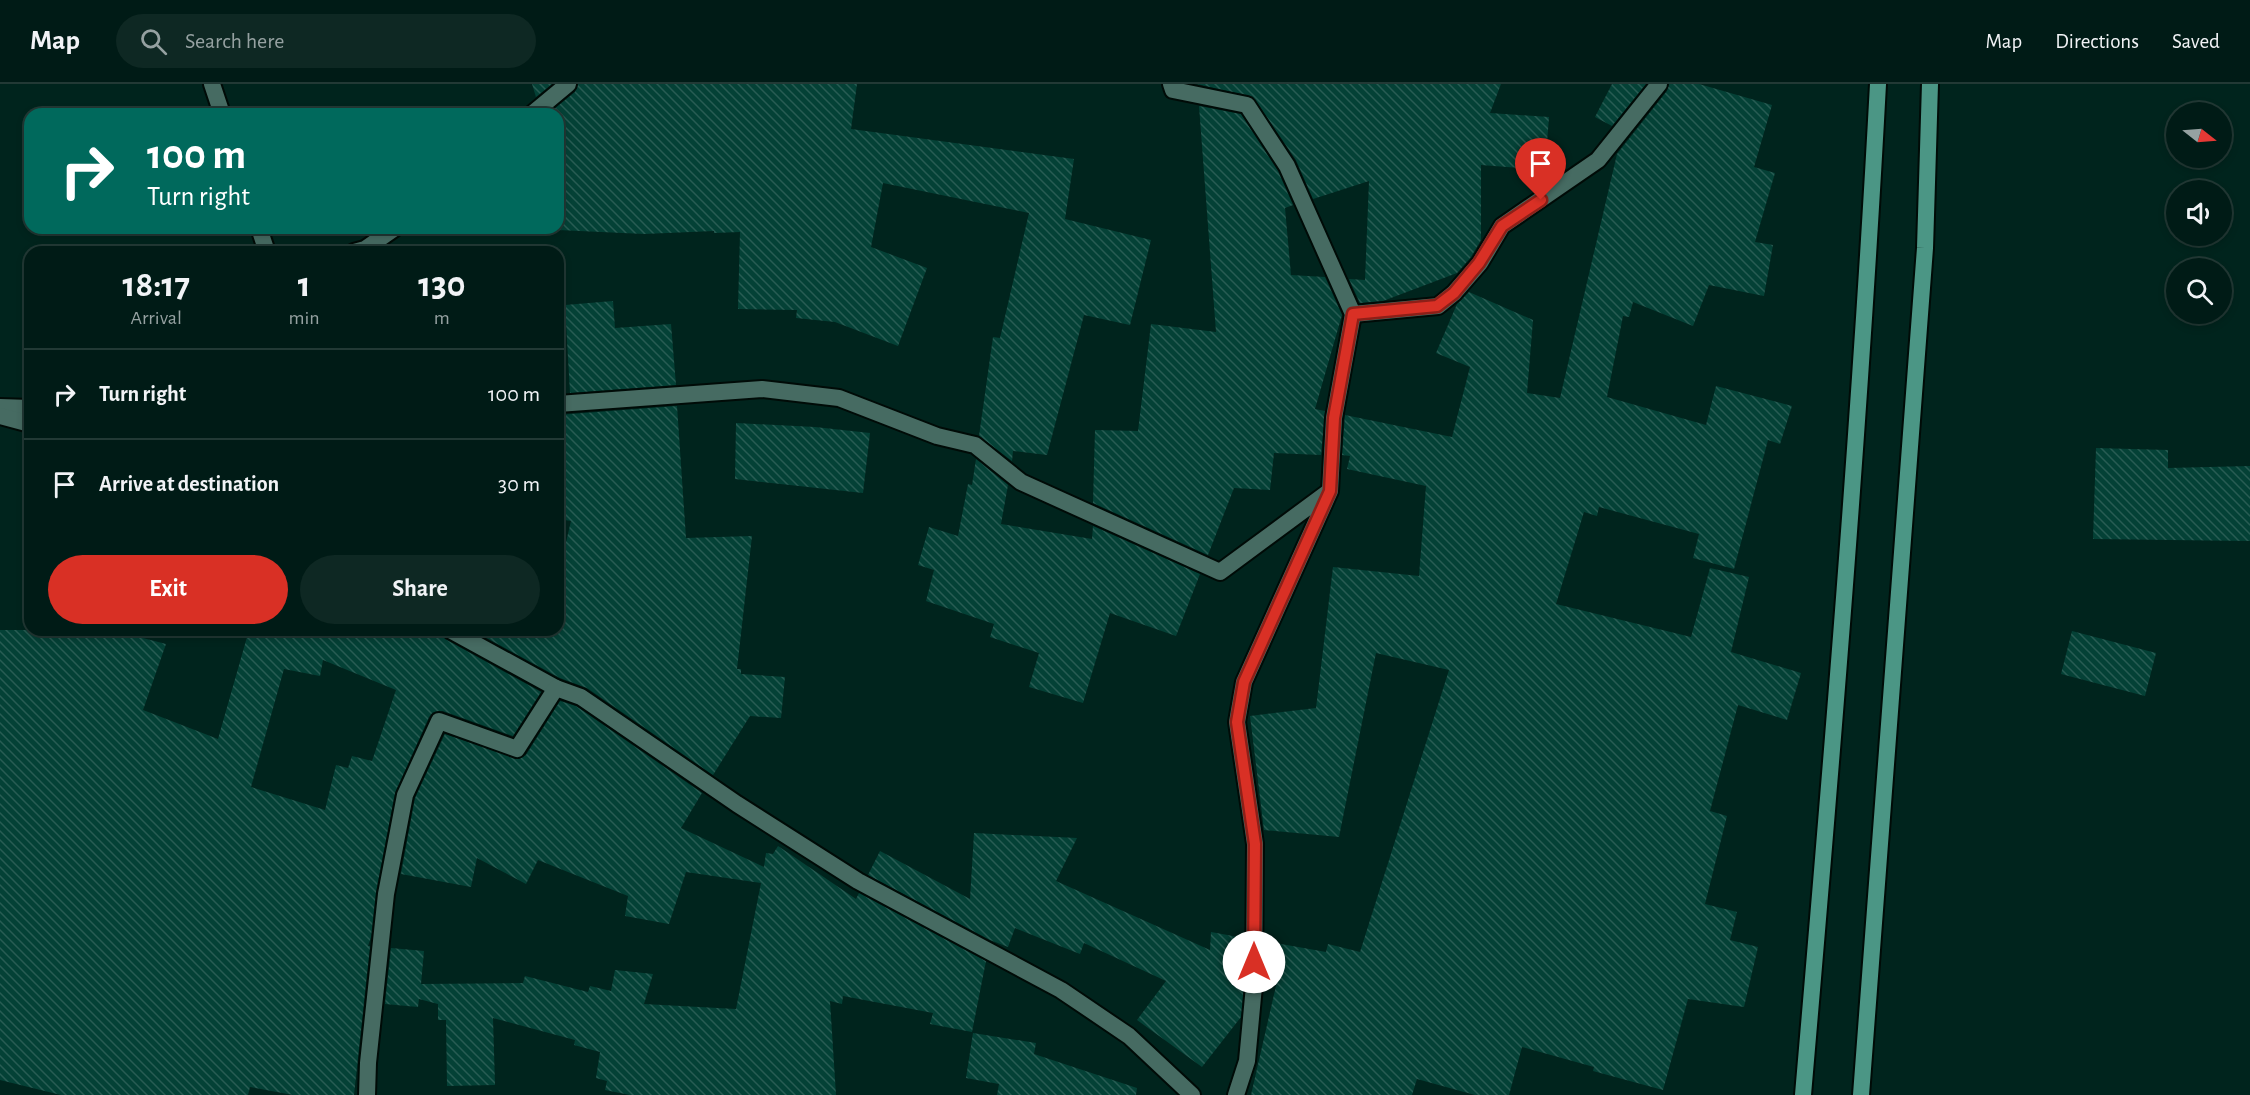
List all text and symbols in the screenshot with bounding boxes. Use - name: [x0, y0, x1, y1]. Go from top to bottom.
- search box: [116, 14, 536, 68]
- icon: search: [137, 25, 170, 58]
- text: Map: [30, 27, 80, 55]
- text: Search here: [185, 30, 284, 52]
- text: Map: [1986, 31, 2022, 52]
- text: Directions: [2055, 31, 2139, 52]
- text: Saved: [2172, 31, 2220, 52]
- north arrow: [2166, 102, 2232, 168]
- map controls: [2166, 102, 2232, 324]
- icon: right: [48, 132, 126, 210]
- text: 100 m: [147, 134, 246, 176]
- pin: [1515, 138, 1566, 200]
- icon: arrive: [1524, 147, 1557, 180]
- button: sound: [2166, 180, 2232, 246]
- text: Turn right: [147, 183, 250, 210]
- button: search: [2166, 258, 2232, 324]
- text: 18:17: [123, 267, 190, 303]
- text: 1: [298, 267, 311, 303]
- text: 130: [418, 267, 465, 303]
- text: Arrival: [131, 308, 182, 328]
- text: min: [289, 308, 320, 328]
- text: m: [434, 308, 450, 328]
- icon: right: [48, 378, 81, 411]
- text: Turn right: [99, 383, 186, 405]
- text: 100 m: [488, 383, 540, 405]
- icon: arrive: [48, 468, 81, 501]
- text: Arrive at destination: [99, 473, 279, 495]
- text: 30 m: [498, 473, 540, 495]
- button: Exit: [48, 555, 288, 624]
- button: Share: [300, 555, 540, 624]
- position arrow: [1222, 930, 1286, 994]

